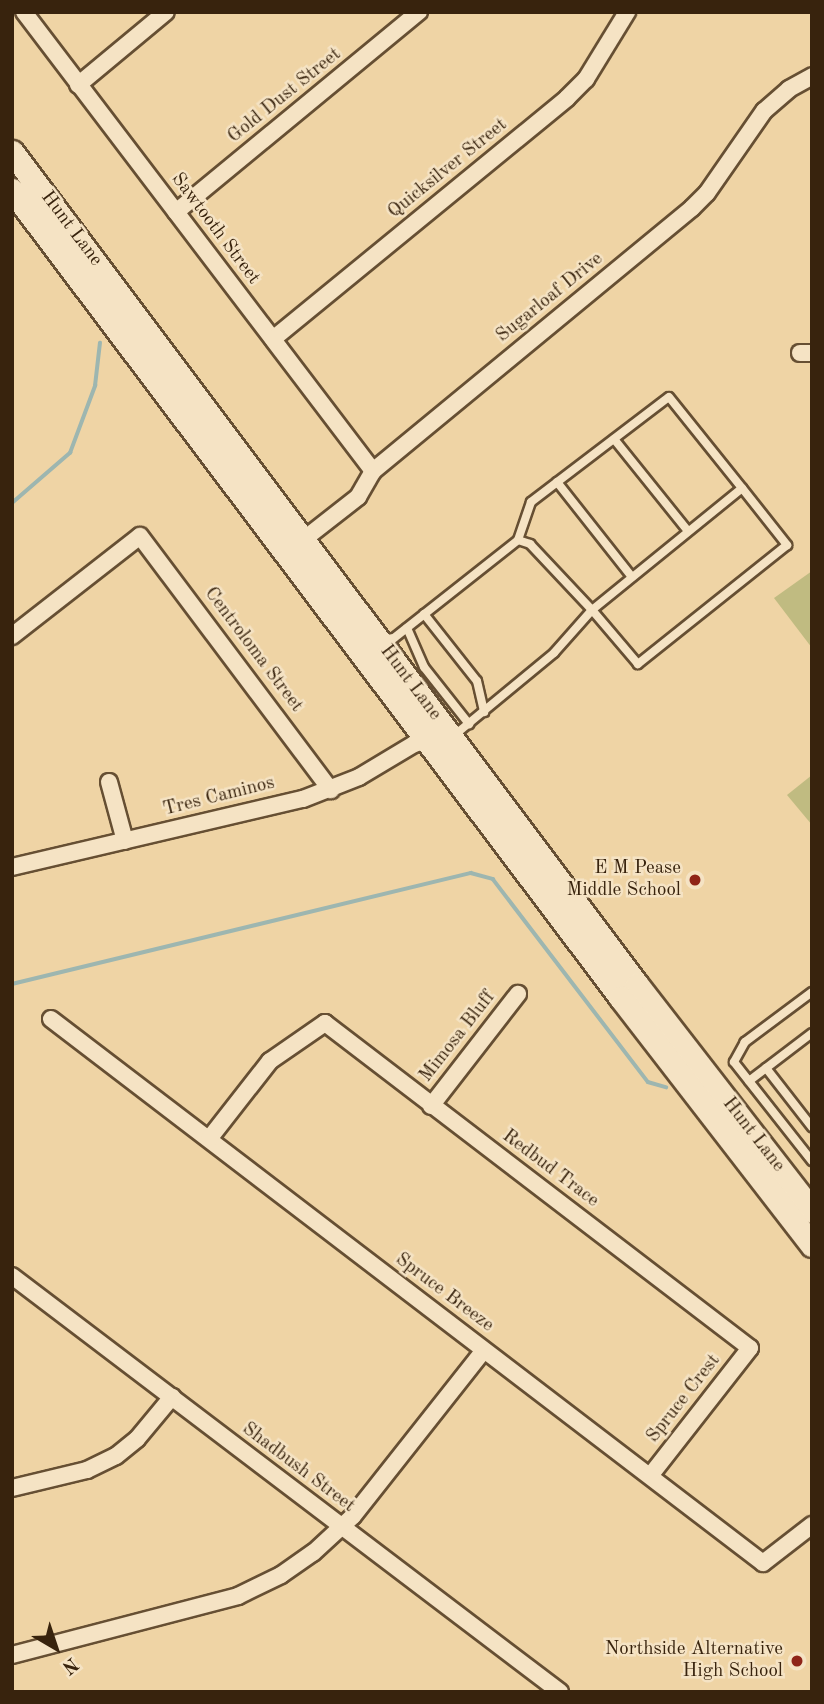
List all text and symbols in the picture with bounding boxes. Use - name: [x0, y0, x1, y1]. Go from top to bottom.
- street label: Gold Dust Street: [224, 43, 346, 149]
- street label: Quicksilver Street: [384, 114, 512, 224]
- street label: Sawtooth Street: [166, 169, 264, 289]
- street label: Hunt Lane: [35, 187, 107, 271]
- street label: Sugarloaf Drive: [492, 248, 608, 348]
- street label: Centroloma Street: [199, 583, 307, 717]
- street label: Hunt Lane: [374, 641, 446, 725]
- street label: Tres Caminos: [161, 772, 277, 822]
- place label: E M Pease Middle School: [567, 858, 681, 902]
- marker: E M Pease Middle School: [687, 872, 703, 888]
- street label: Mimosa Bluff: [415, 987, 501, 1087]
- street label: Hunt Lane: [717, 1093, 789, 1177]
- street label: Redbud Trace: [497, 1125, 603, 1213]
- street label: Spruce Breeze: [390, 1249, 498, 1337]
- street label: Spruce Crest: [642, 1350, 726, 1448]
- street label: Shadbush Street: [237, 1418, 359, 1518]
- north arrow: [21, 1613, 91, 1683]
- place label: Northside Alternative High School: [605, 1639, 783, 1683]
- text: N: [58, 1653, 81, 1677]
- marker: Northside Alternative High School: [789, 1653, 805, 1669]

